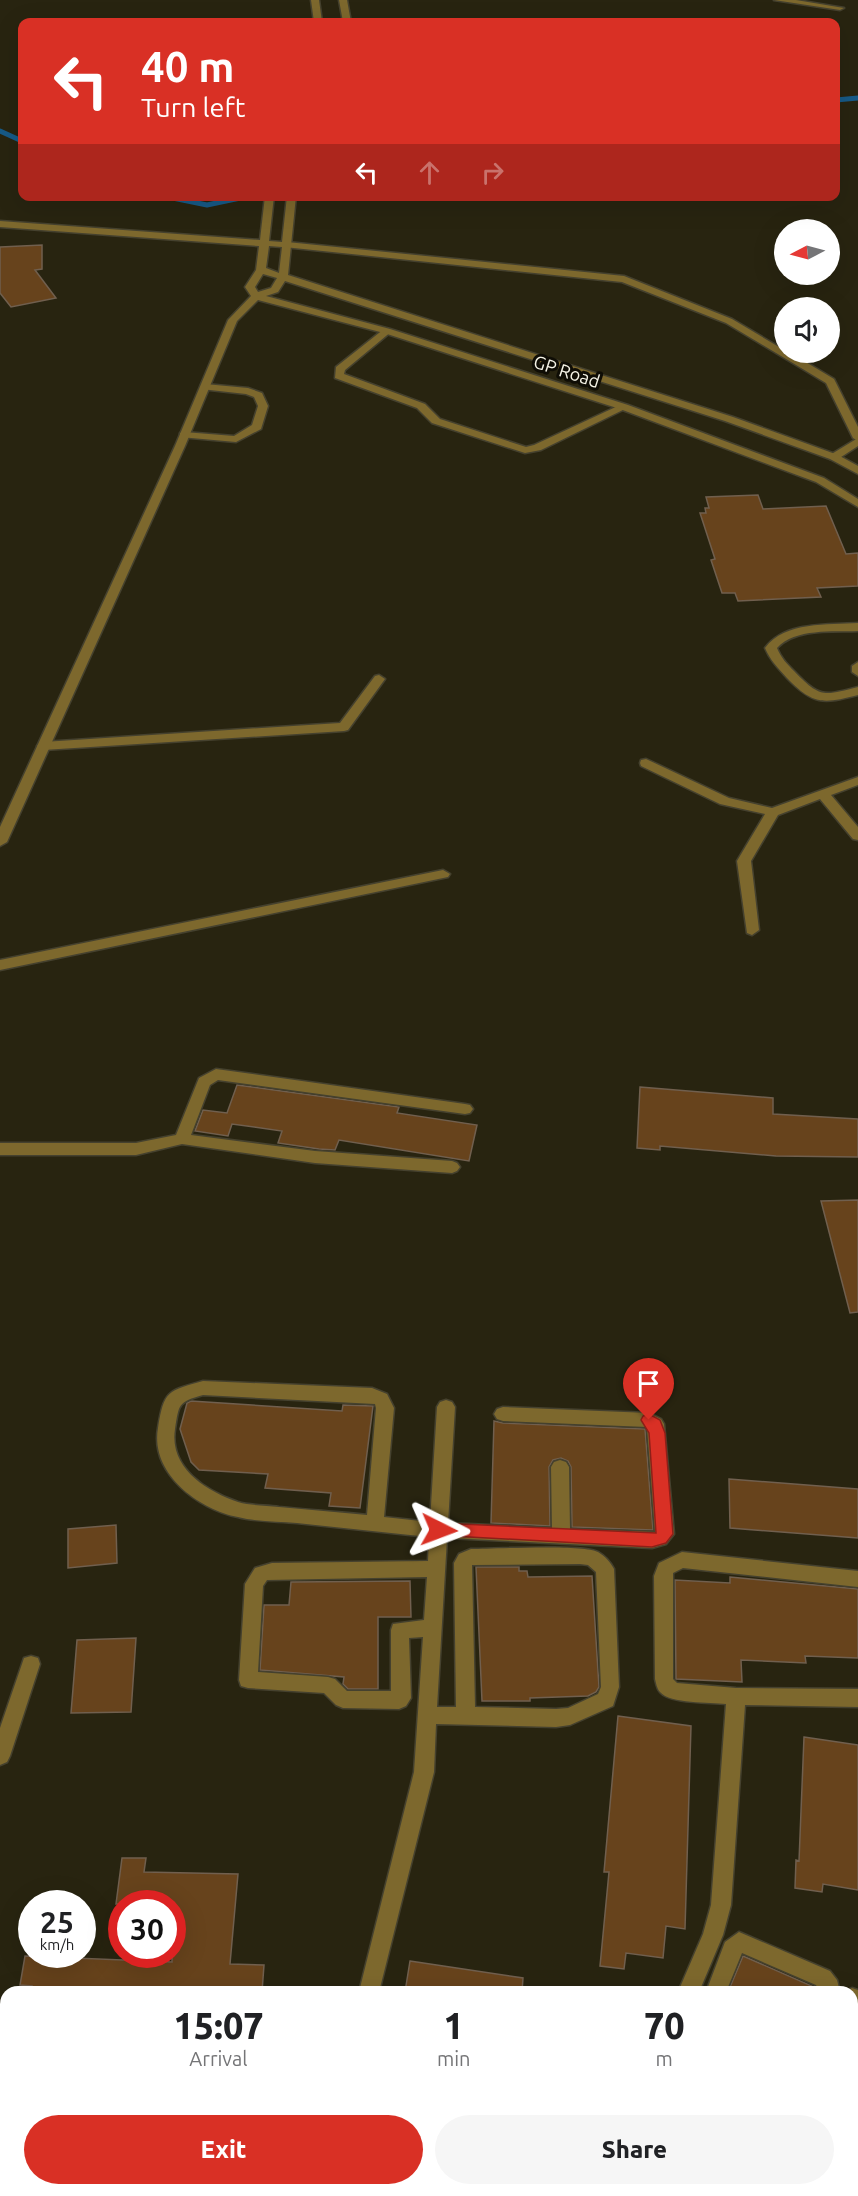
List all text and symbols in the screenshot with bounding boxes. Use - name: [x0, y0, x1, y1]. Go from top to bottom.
- icon: left: [42, 42, 120, 120]
- text: 40 m: [141, 43, 235, 90]
- text: Turn left: [141, 92, 245, 122]
- icon: left: [350, 156, 383, 189]
- icon: ahead: [413, 156, 446, 189]
- icon: right: [476, 156, 509, 189]
- north arrow: [774, 219, 840, 285]
- map controls: [774, 219, 840, 363]
- button: sound: [774, 297, 840, 363]
- street label: GP Road: [531, 351, 603, 391]
- pin: [623, 1358, 674, 1420]
- icon: arrive: [632, 1367, 665, 1400]
- position arrow: [407, 1498, 471, 1562]
- speed limit sign: 30: [108, 1890, 186, 1968]
- text: 25: [40, 1905, 74, 1939]
- text: km/h: [40, 1936, 74, 1953]
- text: 15:07: [173, 2005, 264, 2046]
- text: 1: [444, 2005, 464, 2046]
- text: 70: [644, 2005, 685, 2046]
- text: Arrival: [189, 2047, 248, 2070]
- text: min: [437, 2047, 471, 2070]
- text: m: [656, 2047, 673, 2070]
- button: Exit: [24, 2115, 423, 2184]
- button: Share: [435, 2115, 834, 2184]

